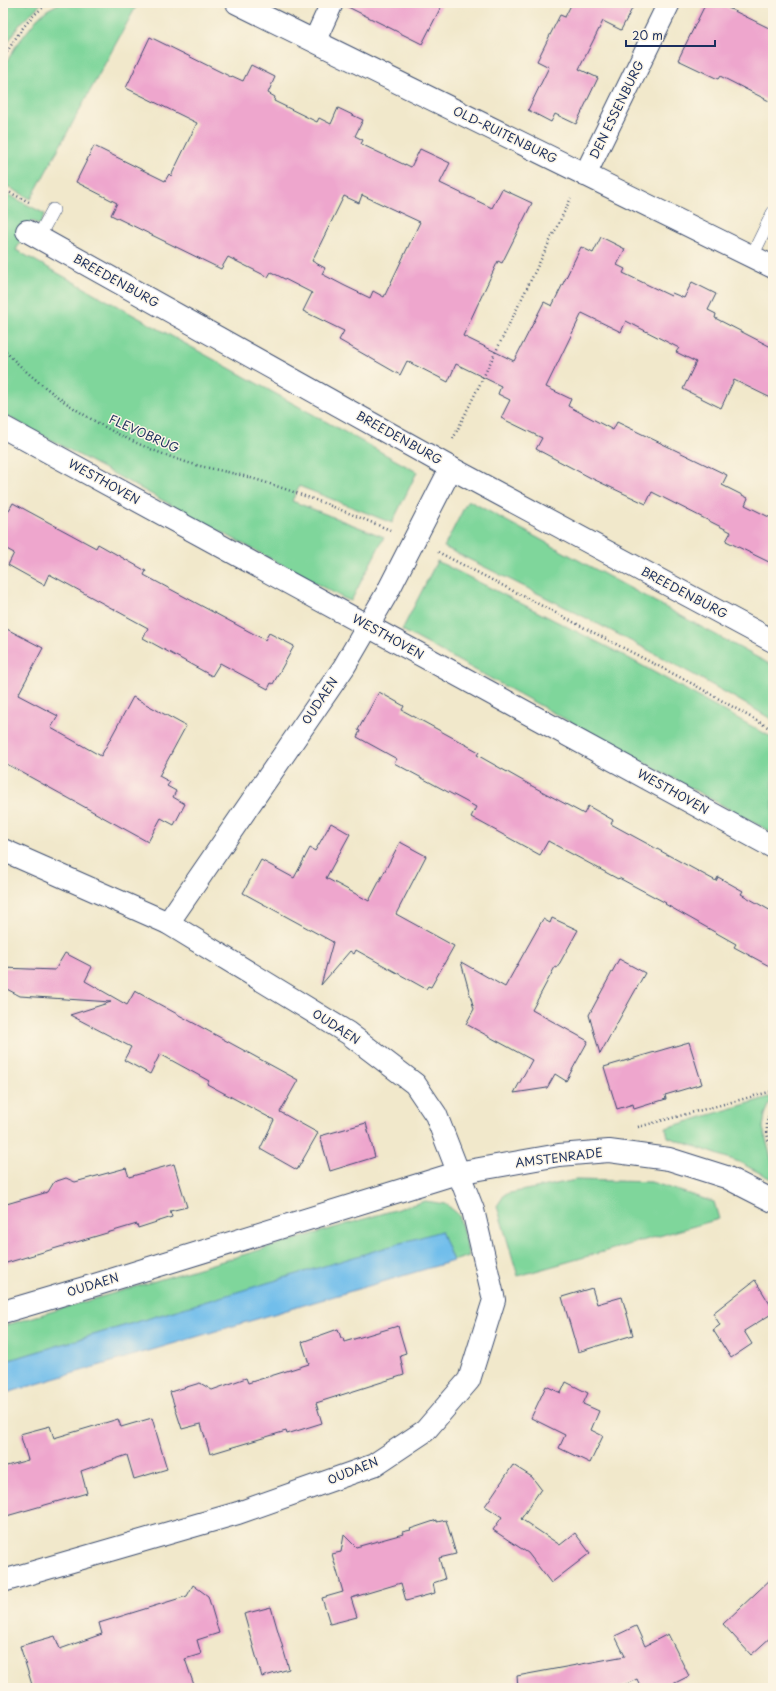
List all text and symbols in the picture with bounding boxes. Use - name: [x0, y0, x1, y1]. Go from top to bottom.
- scale bar: [626, 22, 715, 48]
- text: 20 m: [632, 26, 663, 44]
- street label: DEN ESSENBURG: [584, 57, 648, 162]
- street label: OLD-RUITENBURG: [450, 101, 561, 167]
- street label: BREEDENBURG: [70, 249, 163, 311]
- street label: BREEDENBURG: [353, 406, 446, 468]
- street label: FLEVOBRUG: [106, 410, 183, 457]
- street label: WESTHOVEN: [65, 454, 144, 508]
- street label: BREEDENBURG: [638, 562, 731, 623]
- street label: WESTHOVEN: [349, 609, 428, 663]
- street label: OUDAEN: [297, 673, 342, 728]
- street label: WESTHOVEN: [634, 764, 713, 818]
- street label: OUDAEN: [309, 1004, 364, 1048]
- street label: AMSTENRADE: [514, 1143, 604, 1171]
- street label: OUDAEN: [64, 1268, 121, 1300]
- street label: OUDAEN: [324, 1452, 381, 1488]

